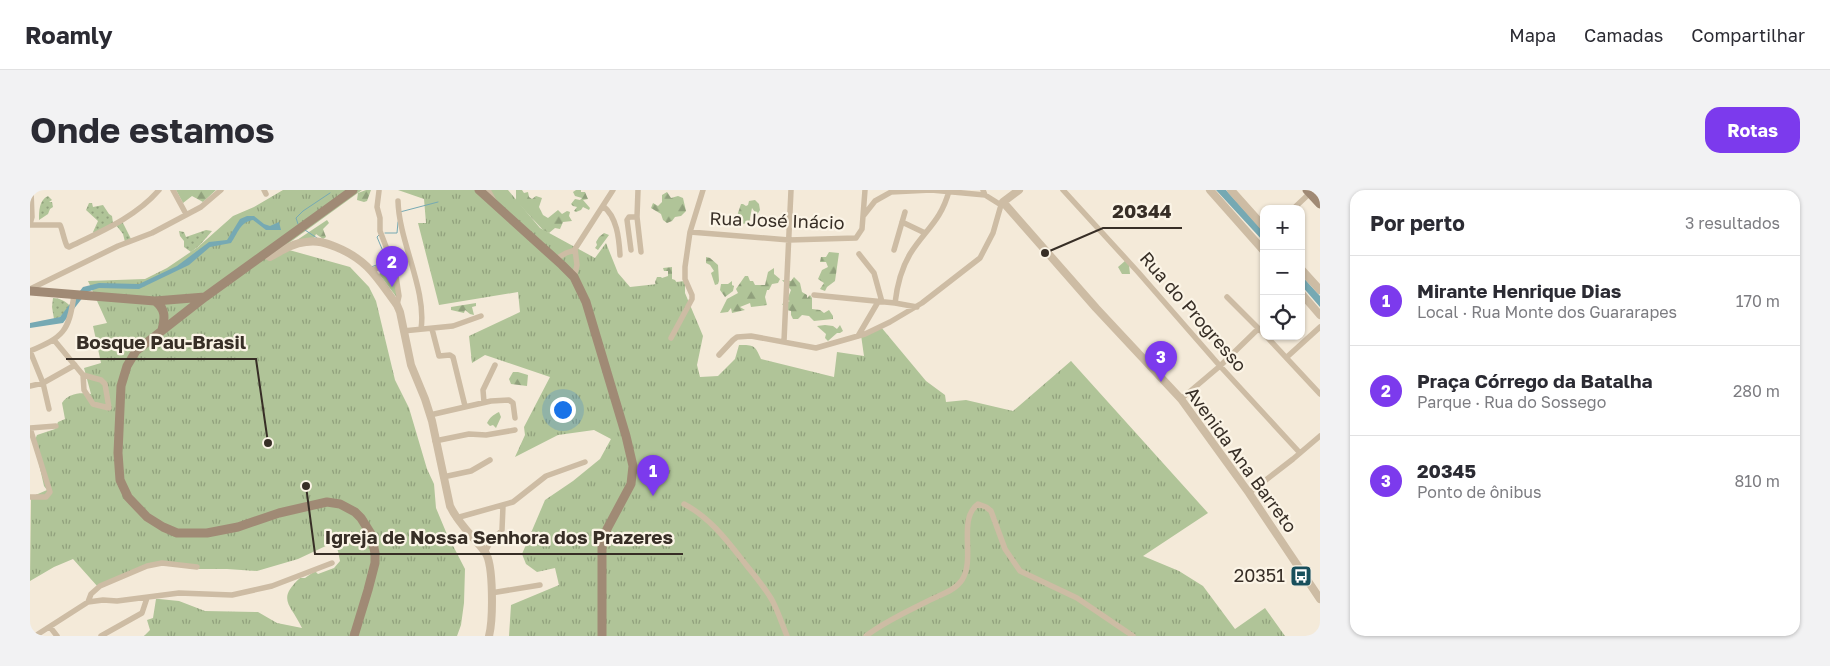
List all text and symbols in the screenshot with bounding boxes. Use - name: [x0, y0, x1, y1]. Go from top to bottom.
- text: Roamly: [25, 20, 113, 49]
- text: Mapa: [1509, 24, 1556, 46]
- text: Camadas: [1584, 24, 1663, 46]
- text: Compartilhar: [1691, 24, 1805, 46]
- button: Rotas: [1705, 107, 1800, 153]
- text: Onde estamos: [30, 109, 275, 151]
- callout: 20344: [1103, 194, 1182, 228]
- text: 20344: [1112, 199, 1172, 222]
- map controls: [1260, 205, 1305, 340]
- button: +: [1260, 205, 1305, 250]
- street label: Rua José Inácio: [709, 207, 845, 233]
- text: Por perto: [1370, 210, 1465, 236]
- text: 3 resultados: [1685, 213, 1780, 233]
- pin: 2: [376, 246, 408, 287]
- street label: Rua do Progresso: [1136, 247, 1252, 376]
- button: −: [1260, 250, 1305, 295]
- text: Mirante Henrique Dias: [1417, 279, 1621, 302]
- text: 1: [1382, 291, 1390, 311]
- text: 170 m: [1736, 291, 1780, 311]
- button: locate: [1260, 295, 1305, 340]
- text: Local · Rua Monte dos Guararapes: [1417, 302, 1677, 322]
- callout: Bosque Pau-Brasil: [66, 325, 256, 359]
- text: Bosque Pau-Brasil: [76, 330, 246, 353]
- pin: 3: [1145, 341, 1177, 382]
- text: Praça Córrego da Batalha: [1417, 369, 1652, 392]
- text: 2: [1381, 381, 1391, 401]
- text: 280 m: [1733, 381, 1780, 401]
- street label: Avenida Ana Barreto: [1181, 382, 1302, 537]
- text: Parque · Rua do Sossego: [1417, 392, 1606, 412]
- your location: [550, 397, 576, 423]
- pin: 1: [637, 455, 669, 496]
- text: 20345: [1417, 459, 1476, 482]
- text: 3: [1381, 471, 1391, 491]
- text: 810 m: [1734, 471, 1780, 491]
- text: Ponto de ônibus: [1417, 482, 1541, 502]
- callout: Igreja de Nossa Senhora dos Prazeres: [315, 520, 683, 554]
- text: Igreja de Nossa Senhora dos Prazeres: [325, 525, 674, 548]
- place label: 20351: [1234, 564, 1285, 586]
- bus stop icon: 20351: [1289, 564, 1313, 588]

